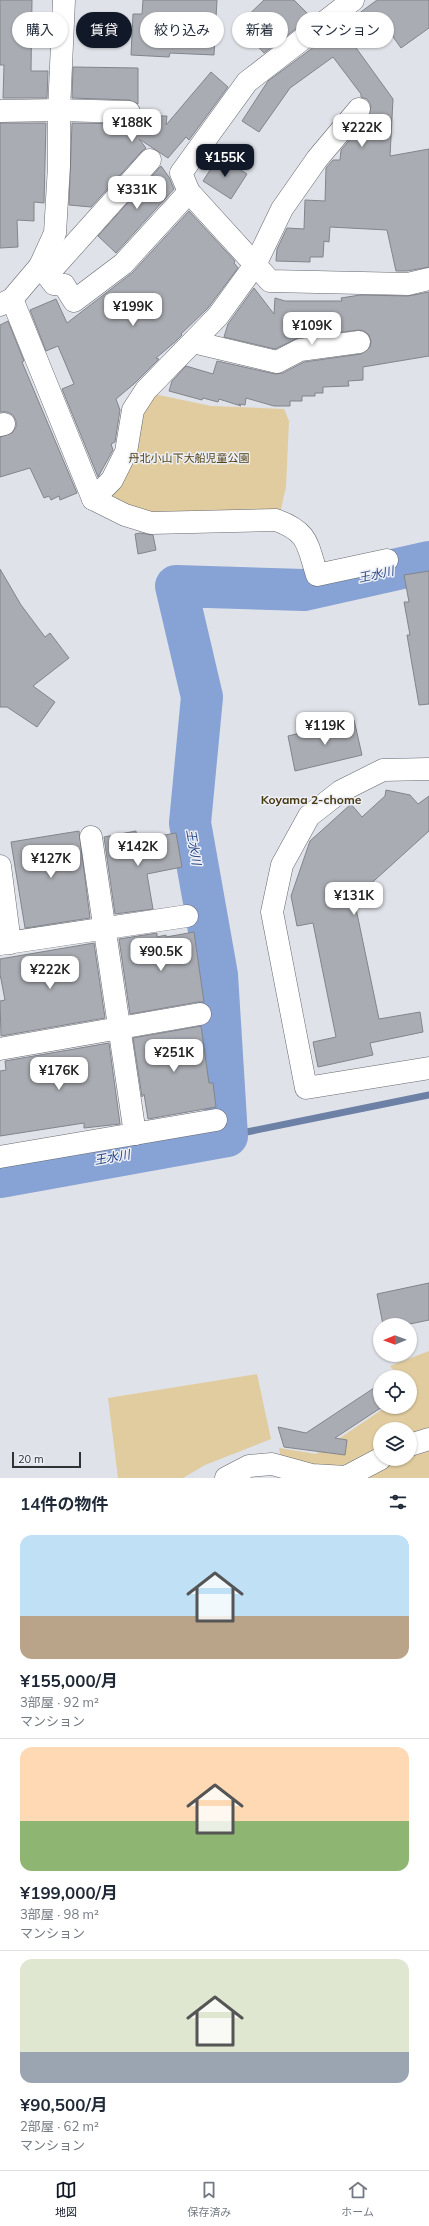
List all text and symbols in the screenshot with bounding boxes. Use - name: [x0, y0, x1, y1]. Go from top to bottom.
- chip: 購入: [12, 12, 68, 48]
- chip: 賃貸: [76, 12, 132, 48]
- chip: 絞り込み: [140, 12, 224, 48]
- chip: 新着: [232, 12, 288, 48]
- chip: マンション: [296, 12, 394, 48]
- pin: ¥188K: [104, 109, 160, 143]
- text: ¥188K: [112, 114, 152, 130]
- pin: ¥222K: [334, 114, 390, 148]
- text: ¥222K: [342, 119, 382, 135]
- pin: ¥155K: [197, 144, 253, 178]
- text: ¥155K: [205, 149, 245, 165]
- pin: ¥331K: [109, 176, 165, 210]
- text: ¥331K: [117, 181, 157, 197]
- pin: ¥199K: [105, 293, 161, 327]
- text: ¥199K: [113, 298, 153, 314]
- pin: ¥109K: [284, 312, 340, 346]
- text: ¥109K: [292, 317, 332, 333]
- park label: 丹北小山下大船児童公園: [129, 451, 250, 465]
- water label: 王水川: [357, 563, 397, 585]
- pin: ¥119K: [297, 712, 353, 746]
- text: ¥119K: [305, 717, 345, 733]
- district label: Koyama 2-chome: [261, 792, 362, 807]
- water label: 王水川: [183, 828, 205, 868]
- pin: ¥142K: [110, 833, 166, 867]
- text: ¥142K: [118, 838, 158, 854]
- pin: ¥127K: [23, 845, 79, 879]
- text: ¥127K: [31, 850, 71, 866]
- pin: ¥131K: [326, 882, 382, 916]
- text: ¥131K: [334, 887, 374, 903]
- pin: ¥90.5K: [128, 938, 194, 972]
- text: ¥90.5K: [139, 943, 183, 959]
- pin: ¥222K: [22, 956, 78, 990]
- text: ¥222K: [30, 961, 70, 977]
- pin: ¥251K: [146, 1039, 202, 1073]
- text: ¥251K: [154, 1044, 194, 1060]
- pin: ¥176K: [31, 1057, 87, 1091]
- text: ¥176K: [39, 1062, 79, 1078]
- water label: 王水川: [93, 1146, 133, 1168]
- north arrow: [373, 1318, 417, 1362]
- map controls: [373, 1318, 417, 1466]
- button: locate: [373, 1370, 417, 1414]
- button: layers: [373, 1422, 417, 1466]
- scale bar: [12, 1450, 81, 1469]
- text: 20 m: [18, 1452, 44, 1466]
- icon: filters: [387, 1491, 409, 1513]
- text: 14件の物件: [20, 1493, 108, 1514]
- icon: home: [179, 1561, 251, 1633]
- text: ¥155,000/月: [20, 1670, 118, 1691]
- text: 3部屋 · 92 m²: [20, 1694, 99, 1710]
- text: マンション: [20, 1713, 85, 1729]
- icon: home: [179, 1773, 251, 1845]
- text: ¥199,000/月: [20, 1882, 118, 1903]
- text: 3部屋 · 98 m²: [20, 1906, 99, 1922]
- text: マンション: [20, 1925, 85, 1941]
- icon: home: [179, 1985, 251, 2057]
- text: ¥90,500/月: [20, 2094, 108, 2115]
- text: 2部屋 · 62 m²: [20, 2118, 99, 2134]
- text: マンション: [20, 2137, 85, 2153]
- tab: 地図: [55, 2179, 77, 2219]
- tab: 保存済み: [187, 2179, 231, 2219]
- tab: ホーム: [341, 2179, 374, 2219]

